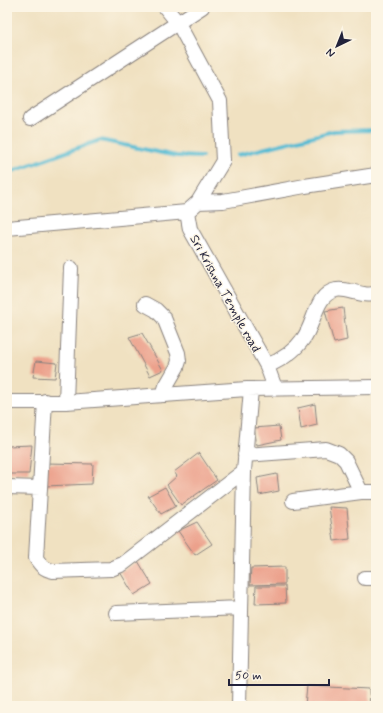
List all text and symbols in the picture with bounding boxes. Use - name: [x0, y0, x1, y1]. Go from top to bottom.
- north arrow: [317, 26, 357, 66]
- text: N: [323, 45, 338, 60]
- street label: Sri Krishna Temple road: [185, 232, 264, 356]
- scale bar: [229, 661, 329, 687]
- text: 50 m: [235, 668, 262, 684]

